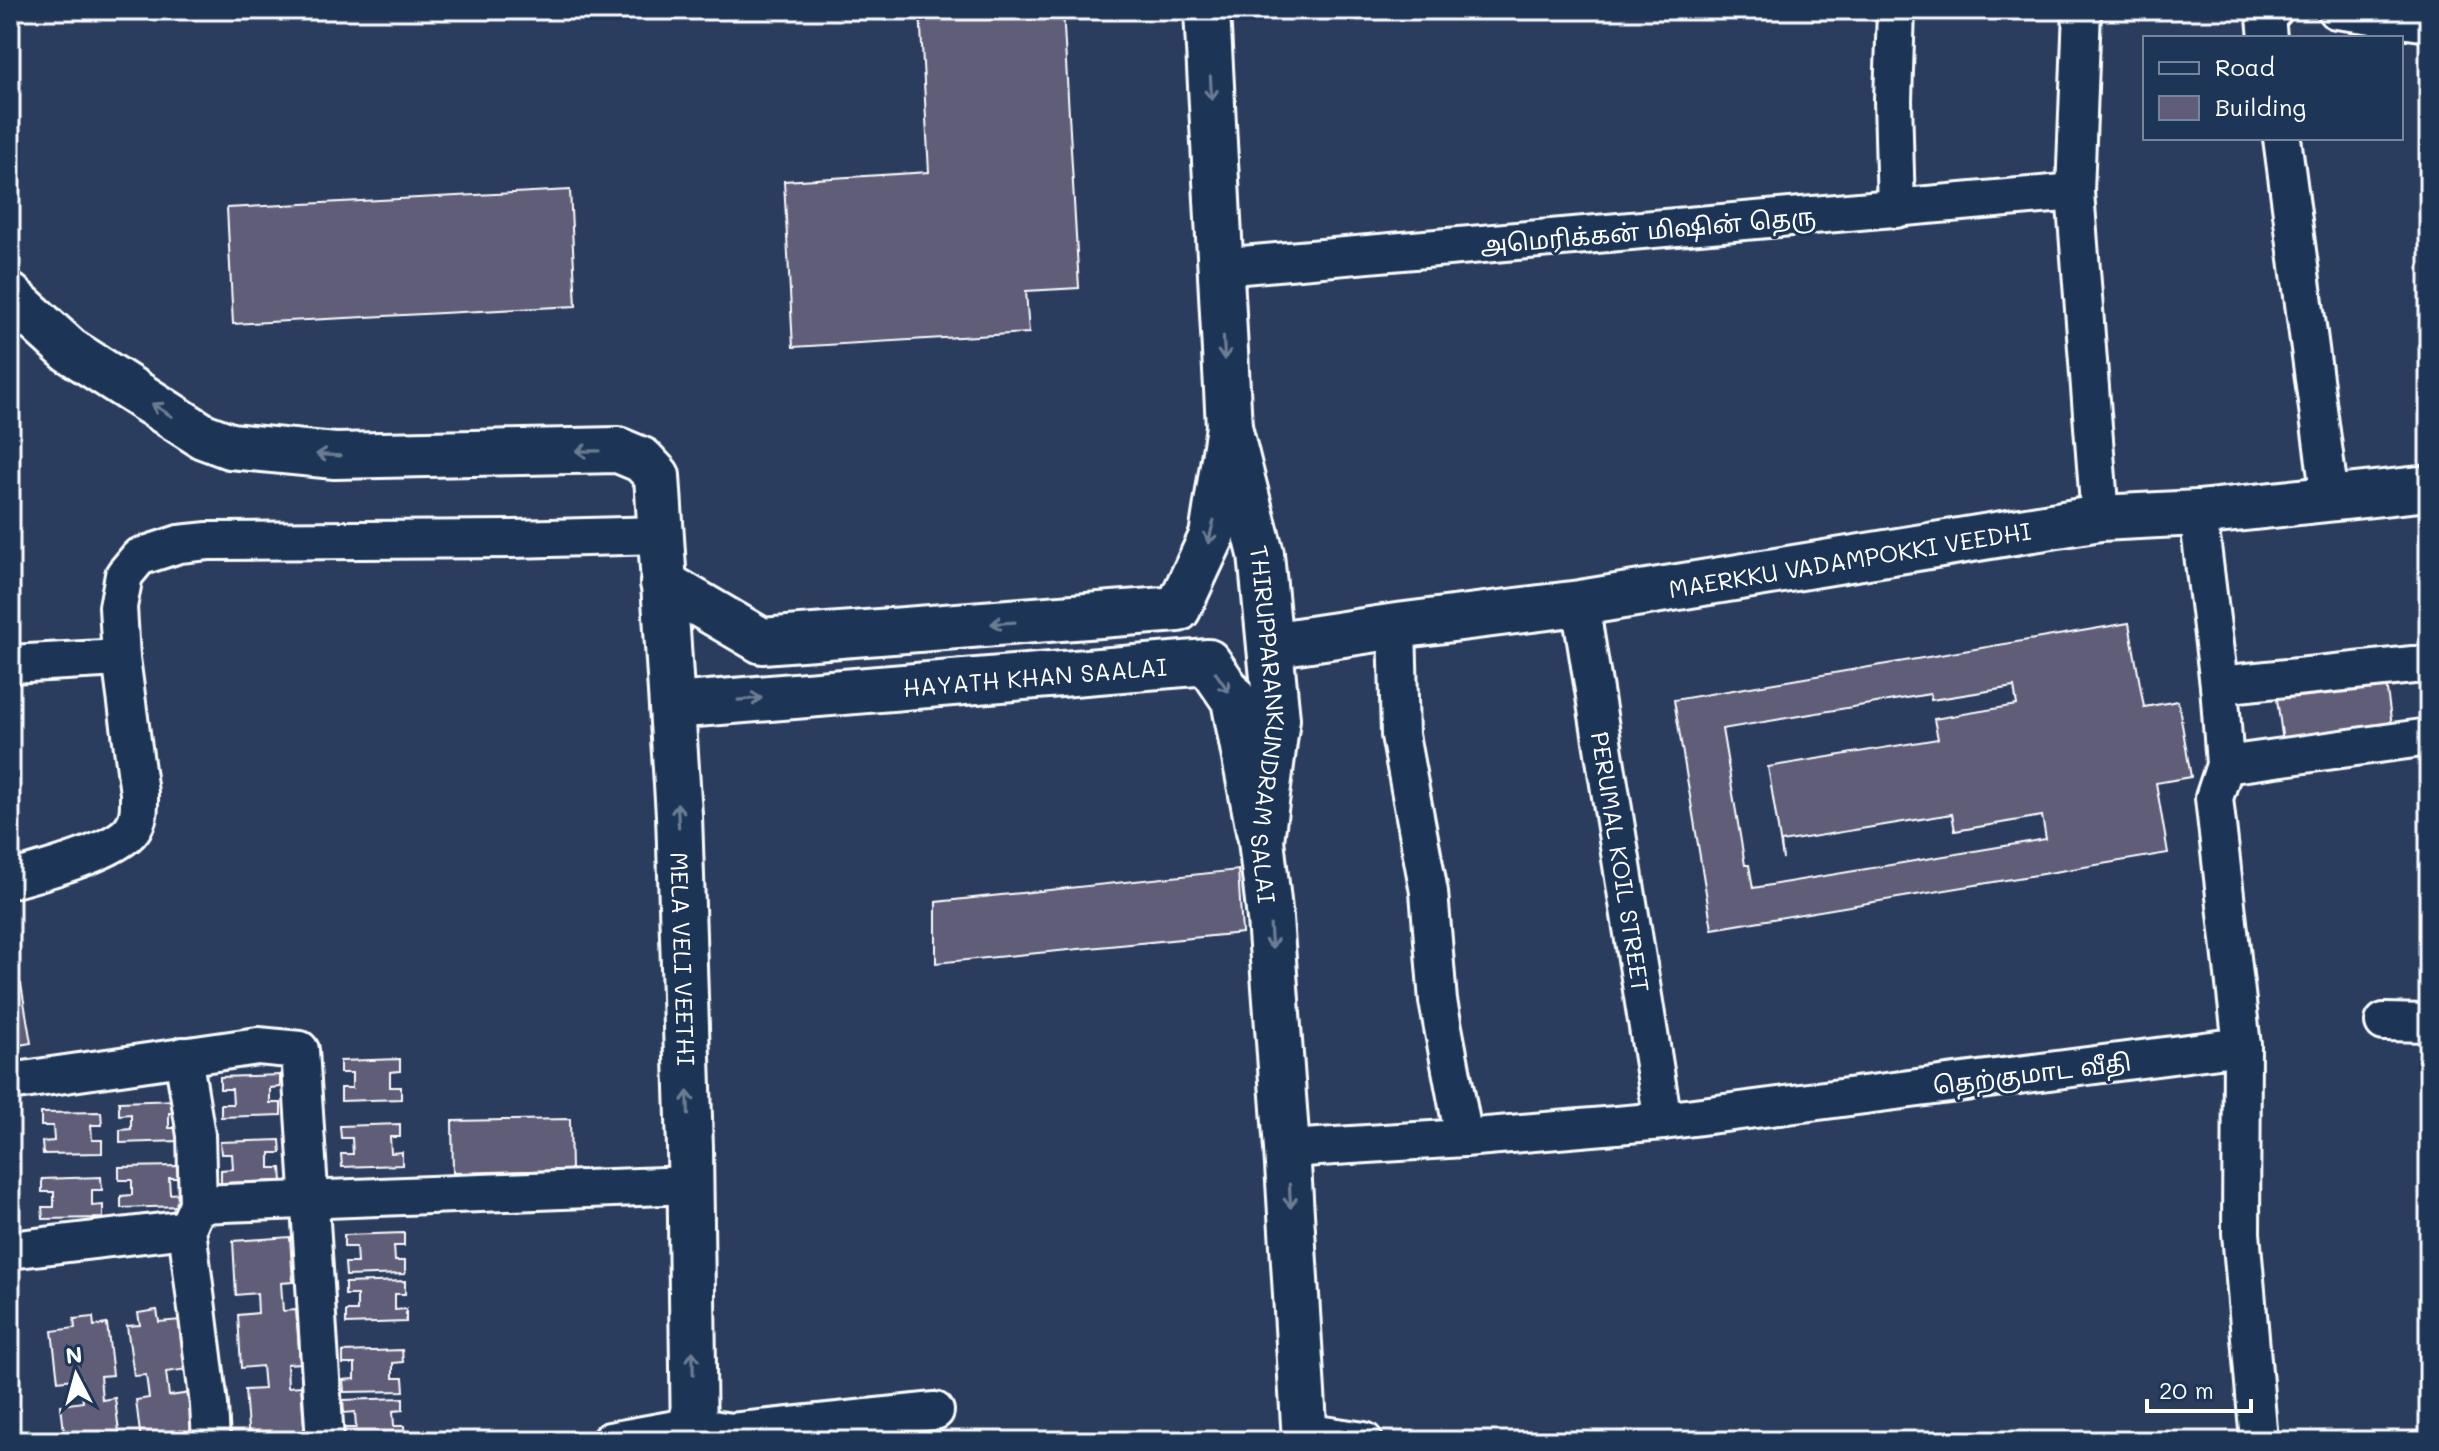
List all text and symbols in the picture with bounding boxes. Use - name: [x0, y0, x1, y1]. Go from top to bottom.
- legend: [2143, 36, 2403, 140]
- text: Road: [2215, 51, 2275, 82]
- one-way arrow: [1204, 74, 1219, 101]
- text: Building: [2215, 91, 2306, 122]
- street label: அமெரிக்கன் மிஷின் தெரு: [1479, 200, 1817, 262]
- one-way arrow: [1217, 334, 1232, 361]
- one-way arrow: [151, 401, 174, 417]
- one-way arrow: [575, 443, 602, 459]
- one-way arrow: [315, 447, 342, 462]
- street label: MAERKKU VADAMPOKKI VEEDHI: [1666, 514, 2033, 604]
- one-way arrow: [1203, 518, 1218, 544]
- street label: THIRUPPARANKUNDRAM SALAI: [1244, 542, 1293, 905]
- one-way arrow: [990, 616, 1017, 631]
- street label: HAYATH KHAN SAALAI: [902, 650, 1168, 702]
- one-way arrow: [1213, 670, 1230, 692]
- one-way arrow: [736, 692, 762, 707]
- street label: PERUMAL KOIL STREET: [1585, 729, 1658, 994]
- one-way arrow: [671, 802, 686, 829]
- street label: MELA VELI VEETHI: [665, 851, 703, 1066]
- one-way arrow: [1264, 923, 1279, 950]
- street label: தெற்குமாட வீதி: [1931, 1045, 2133, 1103]
- one-way arrow: [681, 1090, 696, 1117]
- one-way arrow: [1283, 1182, 1298, 1209]
- north arrow: [36, 1335, 116, 1415]
- text: N: [64, 1339, 84, 1370]
- one-way arrow: [685, 1350, 700, 1377]
- scale bar: [2147, 1363, 2251, 1413]
- text: 20 m: [2159, 1374, 2214, 1405]

